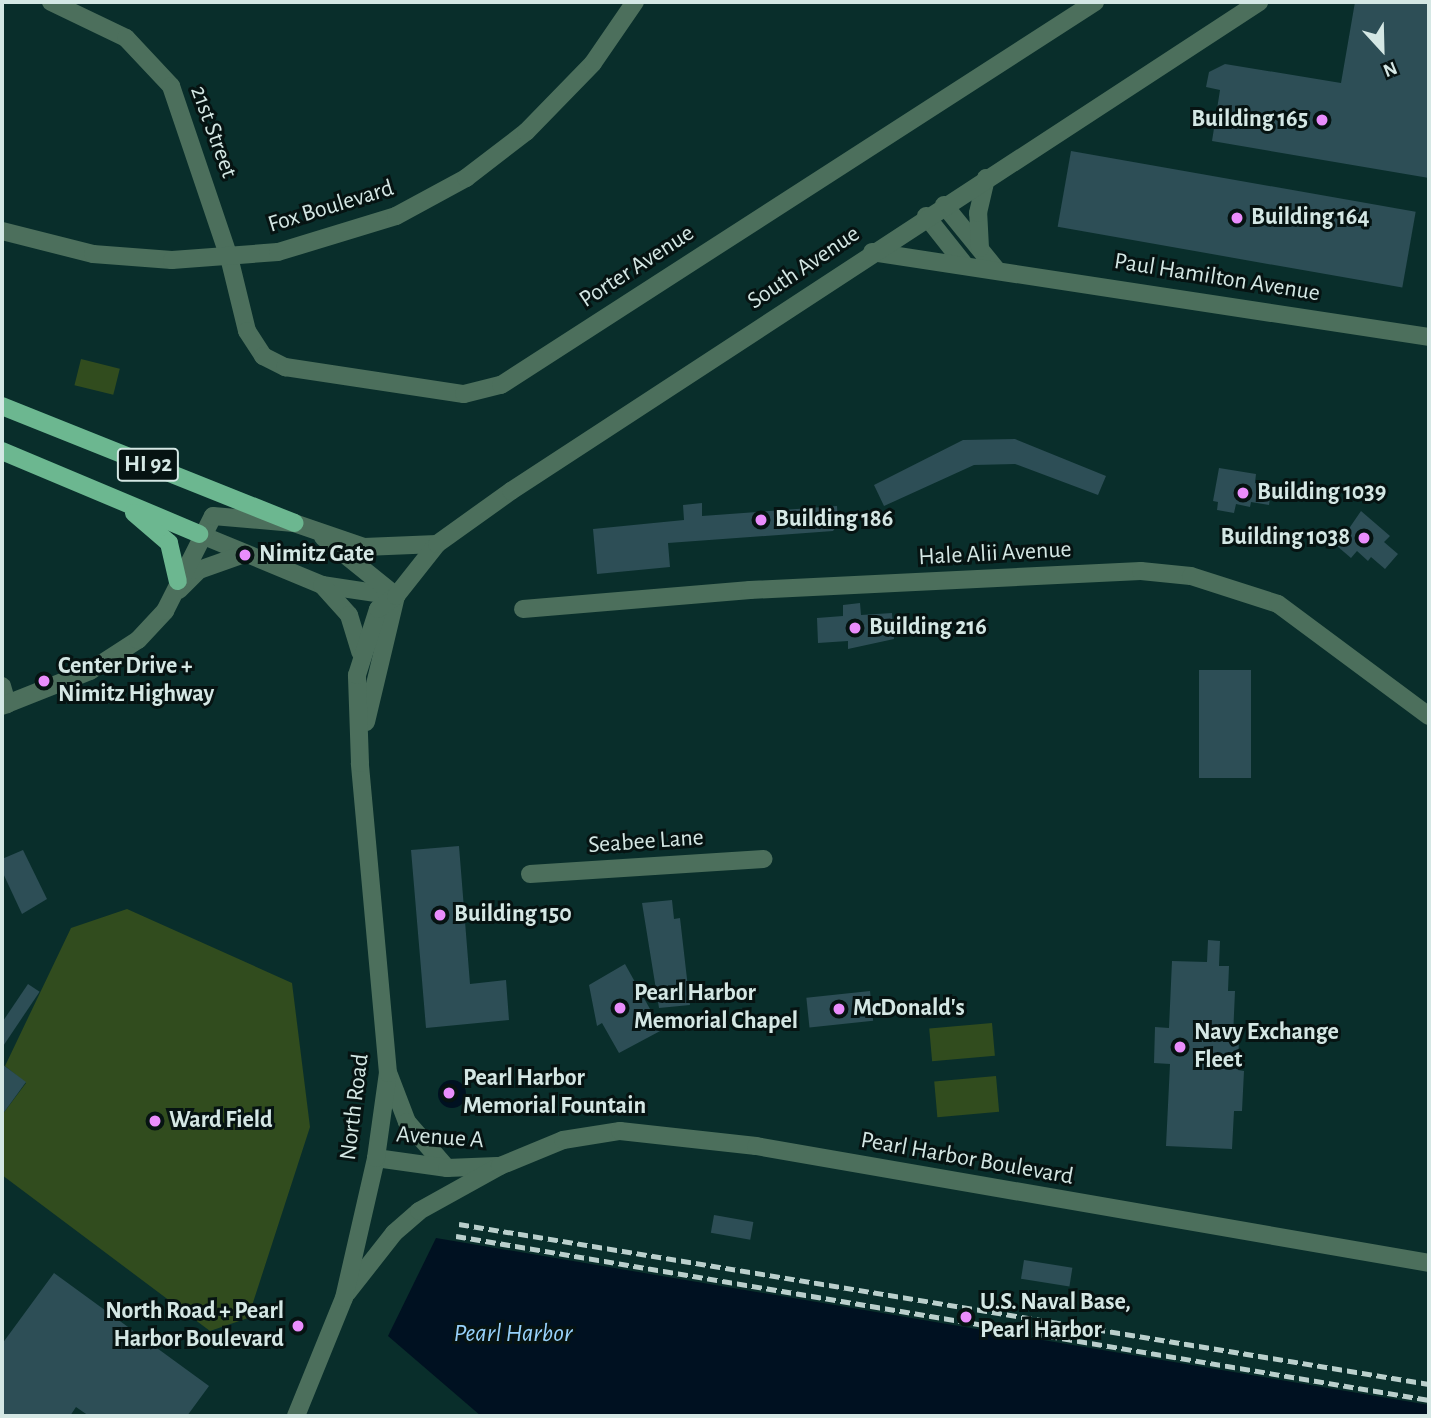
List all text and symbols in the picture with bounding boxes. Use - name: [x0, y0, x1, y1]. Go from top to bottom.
- north arrow: [1347, 14, 1417, 84]
- text: N: [1380, 58, 1400, 80]
- street label: 21st Street: [183, 82, 243, 182]
- place label: Building 165: [1191, 106, 1308, 134]
- marker: Building 165: [1314, 112, 1330, 128]
- street label: Fox Boulevard: [265, 174, 397, 240]
- place label: Building 164: [1251, 204, 1370, 232]
- marker: Building 164: [1229, 210, 1245, 226]
- street label: Porter Avenue: [574, 219, 700, 315]
- street label: South Avenue: [743, 220, 865, 316]
- street label: Paul Hamilton Avenue: [1112, 248, 1322, 308]
- road number: HI 92: [116, 446, 180, 485]
- place label: Building 1039: [1257, 479, 1386, 507]
- marker: Building 1039: [1235, 485, 1251, 501]
- place label: Building 186: [775, 506, 893, 534]
- marker: Building 186: [753, 512, 769, 528]
- place label: Building 1038: [1220, 524, 1350, 552]
- marker: Building 1038: [1356, 530, 1372, 546]
- street label: Hale Alii Avenue: [918, 536, 1072, 572]
- place label: Nimitz Gate: [259, 541, 374, 569]
- marker: Nimitz Gate: [237, 547, 253, 563]
- place label: Building 216: [869, 614, 987, 642]
- marker: Building 216: [847, 620, 863, 636]
- place label: Center Drive + Nimitz Highway: [58, 653, 214, 709]
- marker: Center Drive + Nimitz Highway: [36, 673, 52, 689]
- street label: Seabee Lane: [587, 824, 705, 860]
- place label: Building 150: [454, 901, 572, 929]
- marker: Building 150: [432, 907, 448, 923]
- place label: Pearl Harbor Memorial Chapel: [634, 980, 798, 1036]
- place label: McDonald's: [853, 995, 965, 1023]
- marker: Pearl Harbor Memorial Chapel: [612, 1000, 628, 1016]
- marker: McDonald's: [831, 1001, 847, 1017]
- place label: Navy Exchange Fleet: [1194, 1019, 1339, 1075]
- marker: Navy Exchange Fleet: [1172, 1039, 1188, 1055]
- street label: North Road: [334, 1052, 376, 1162]
- place label: Pearl Harbor Memorial Fountain: [463, 1065, 646, 1121]
- marker: Pearl Harbor Memorial Fountain: [441, 1085, 457, 1101]
- place label: Ward Field: [169, 1107, 273, 1135]
- marker: Ward Field: [147, 1113, 163, 1129]
- street label: Avenue A: [395, 1121, 485, 1155]
- street label: Pearl Harbor Boulevard: [858, 1126, 1076, 1192]
- place label: U.S. Naval Base, Pearl Harbor: [980, 1289, 1131, 1345]
- place label: North Road + Pearl Harbor Boulevard: [105, 1298, 284, 1354]
- marker: U.S. Naval Base, Pearl Harbor: [958, 1309, 974, 1325]
- marker: North Road + Pearl Harbor Boulevard: [290, 1318, 306, 1334]
- water label: Pearl Harbor: [454, 1318, 572, 1350]

